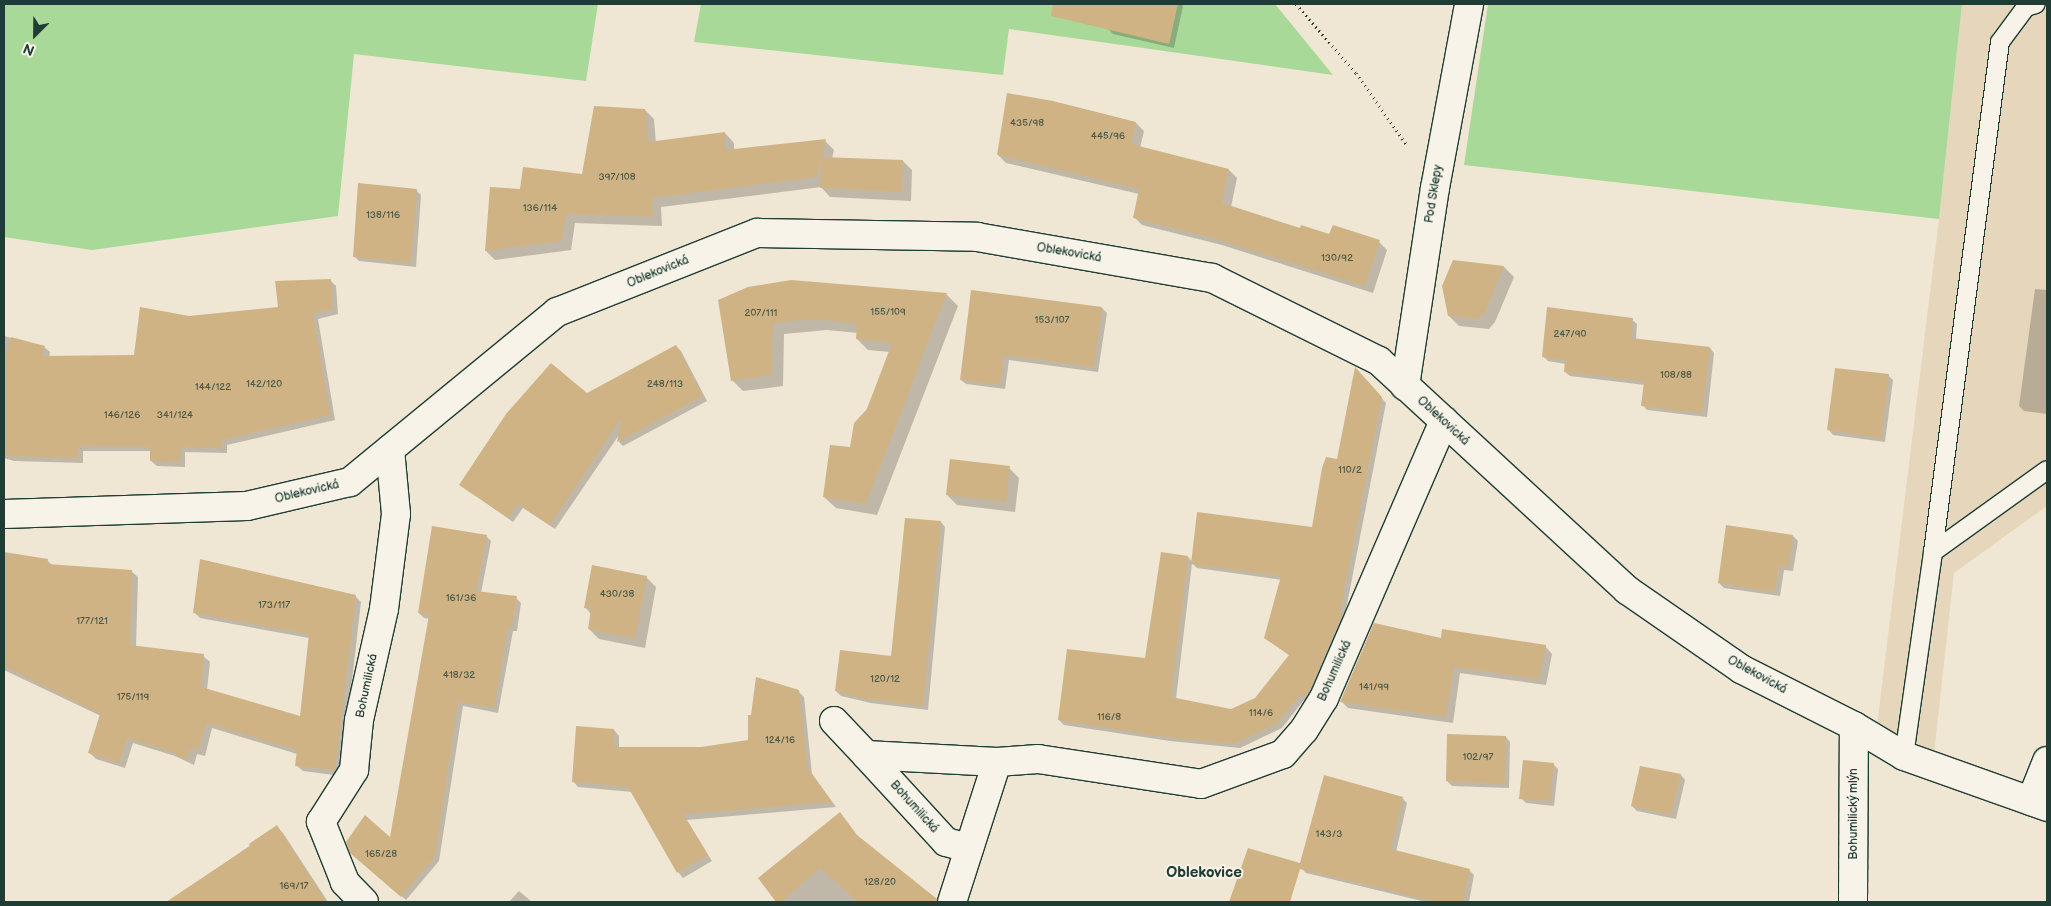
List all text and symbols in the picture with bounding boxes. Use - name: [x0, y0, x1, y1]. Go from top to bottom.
- north arrow: [10, 10, 60, 60]
- text: N: [21, 39, 37, 59]
- house number: 435/98: [1010, 118, 1044, 130]
- house number: 445/96: [1091, 131, 1125, 143]
- street label: Pod Sklepy: [1422, 164, 1446, 224]
- house number: 397/108: [599, 172, 635, 184]
- house number: 136/114: [523, 203, 557, 215]
- house number: 138/116: [366, 210, 400, 222]
- street label: Oblekovická: [1036, 240, 1102, 266]
- street label: Oblekovická: [625, 253, 691, 291]
- house number: 130/92: [1321, 253, 1353, 265]
- house number: 155/109: [870, 307, 906, 319]
- house number: 207/111: [745, 308, 777, 320]
- house number: 153/107: [1035, 315, 1069, 327]
- house number: 247/90: [1554, 329, 1586, 341]
- house number: 108/88: [1660, 370, 1692, 382]
- house number: 142/120: [246, 379, 282, 391]
- house number: 248/113: [647, 379, 683, 391]
- house number: 144/122: [195, 382, 231, 394]
- street label: Oblekovická: [1414, 393, 1472, 449]
- house number: 146/126: [104, 410, 140, 422]
- house number: 341/124: [157, 410, 193, 422]
- house number: 110/2: [1338, 465, 1362, 477]
- street label: Oblekovická: [273, 478, 341, 506]
- house number: 430/38: [600, 589, 634, 601]
- house number: 161/36: [446, 593, 476, 605]
- house number: 173/117: [258, 600, 290, 612]
- house number: 177/121: [76, 616, 108, 628]
- street label: Bohumilická: [1315, 638, 1355, 704]
- street label: Bohumilická: [353, 653, 381, 719]
- street label: Oblekovická: [1725, 653, 1789, 697]
- house number: 418/32: [443, 670, 475, 682]
- house number: 120/12: [870, 674, 900, 686]
- house number: 141/99: [1359, 682, 1389, 694]
- house number: 175/119: [117, 692, 149, 704]
- house number: 114/6: [1249, 708, 1273, 720]
- house number: 116/8: [1097, 712, 1121, 724]
- house number: 124/16: [765, 735, 795, 747]
- house number: 102/97: [1463, 752, 1493, 764]
- street label: Bohumilický mlýn: [1847, 768, 1861, 860]
- street label: Bohumilická: [887, 778, 941, 836]
- house number: 143/3: [1316, 829, 1342, 841]
- house number: 165/28: [365, 849, 397, 861]
- district label: Oblekovice: [1166, 864, 1242, 882]
- house number: 128/20: [864, 877, 896, 889]
- house number: 169/17: [279, 881, 309, 893]

